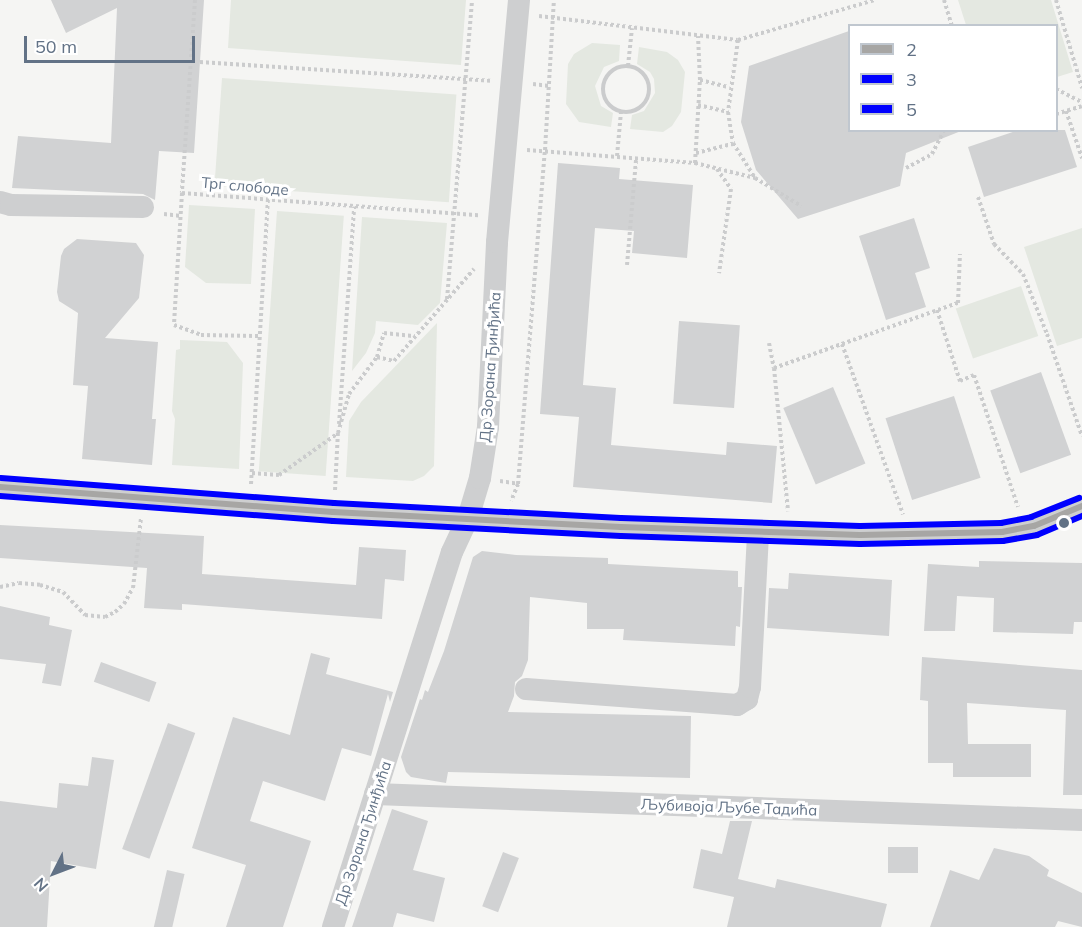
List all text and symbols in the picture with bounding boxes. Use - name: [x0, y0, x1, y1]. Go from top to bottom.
- scale bar: [27, 24, 198, 62]
- legend: [848, 24, 1058, 132]
- text: 50 m: [35, 35, 77, 58]
- text: 2: [906, 38, 917, 61]
- text: 3: [906, 68, 917, 91]
- text: 5: [906, 98, 917, 121]
- street label: Трг слободе: [201, 173, 289, 199]
- street label: Др Зорана Ђинђића: [476, 291, 504, 443]
- unlabelled marker: [1058, 517, 1070, 529]
- street label: Др Зорана Ђинђића: [331, 759, 395, 907]
- street label: Љубивоја Љубе Тадића: [640, 795, 818, 819]
- north arrow: [24, 843, 84, 903]
- text: N: [29, 874, 52, 896]

